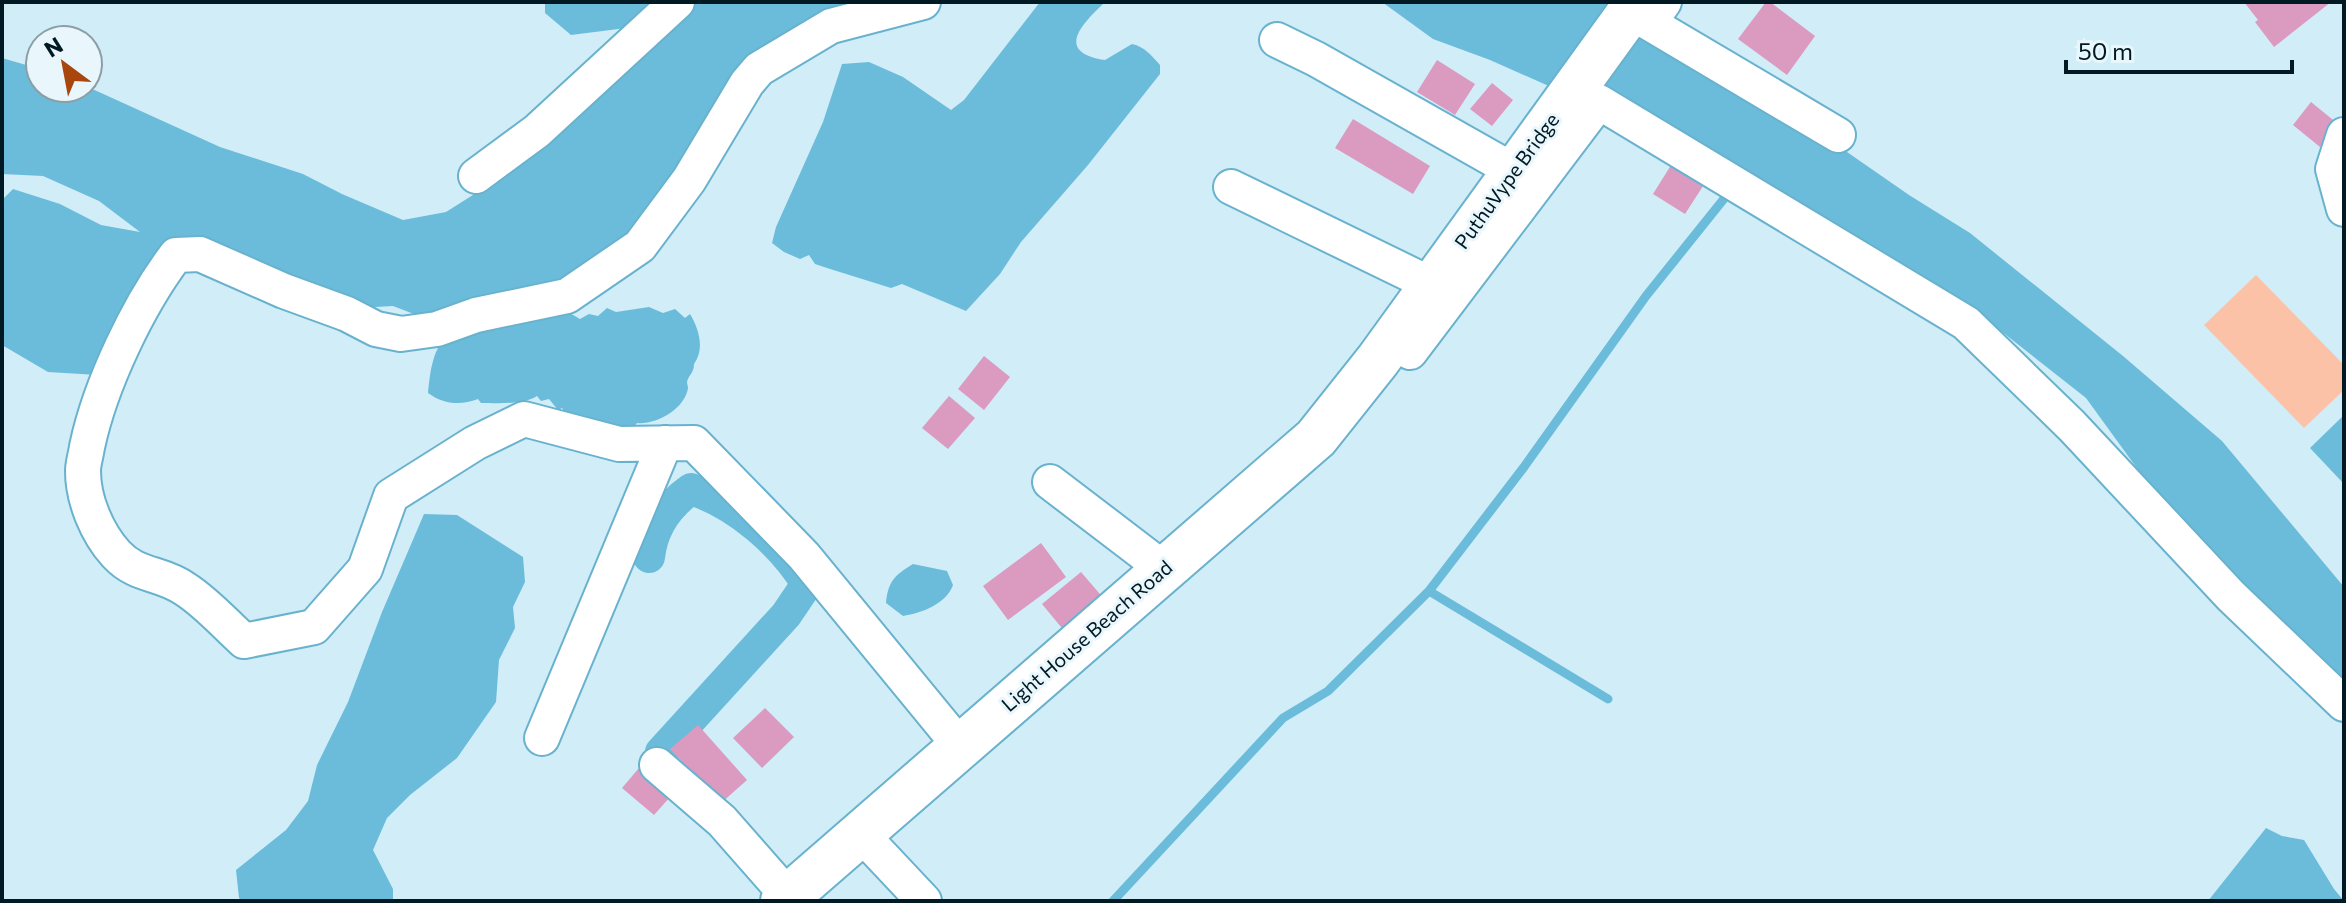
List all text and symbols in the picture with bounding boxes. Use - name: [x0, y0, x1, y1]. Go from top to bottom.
- north arrow: [24, 24, 104, 104]
- scale bar: [2066, 24, 2292, 74]
- text: N: [39, 31, 67, 62]
- text: 50 m: [2078, 36, 2133, 65]
- street label: PuthuVype Bridge: [1449, 108, 1564, 253]
- street label: Light House Beach Road: [996, 555, 1177, 716]

